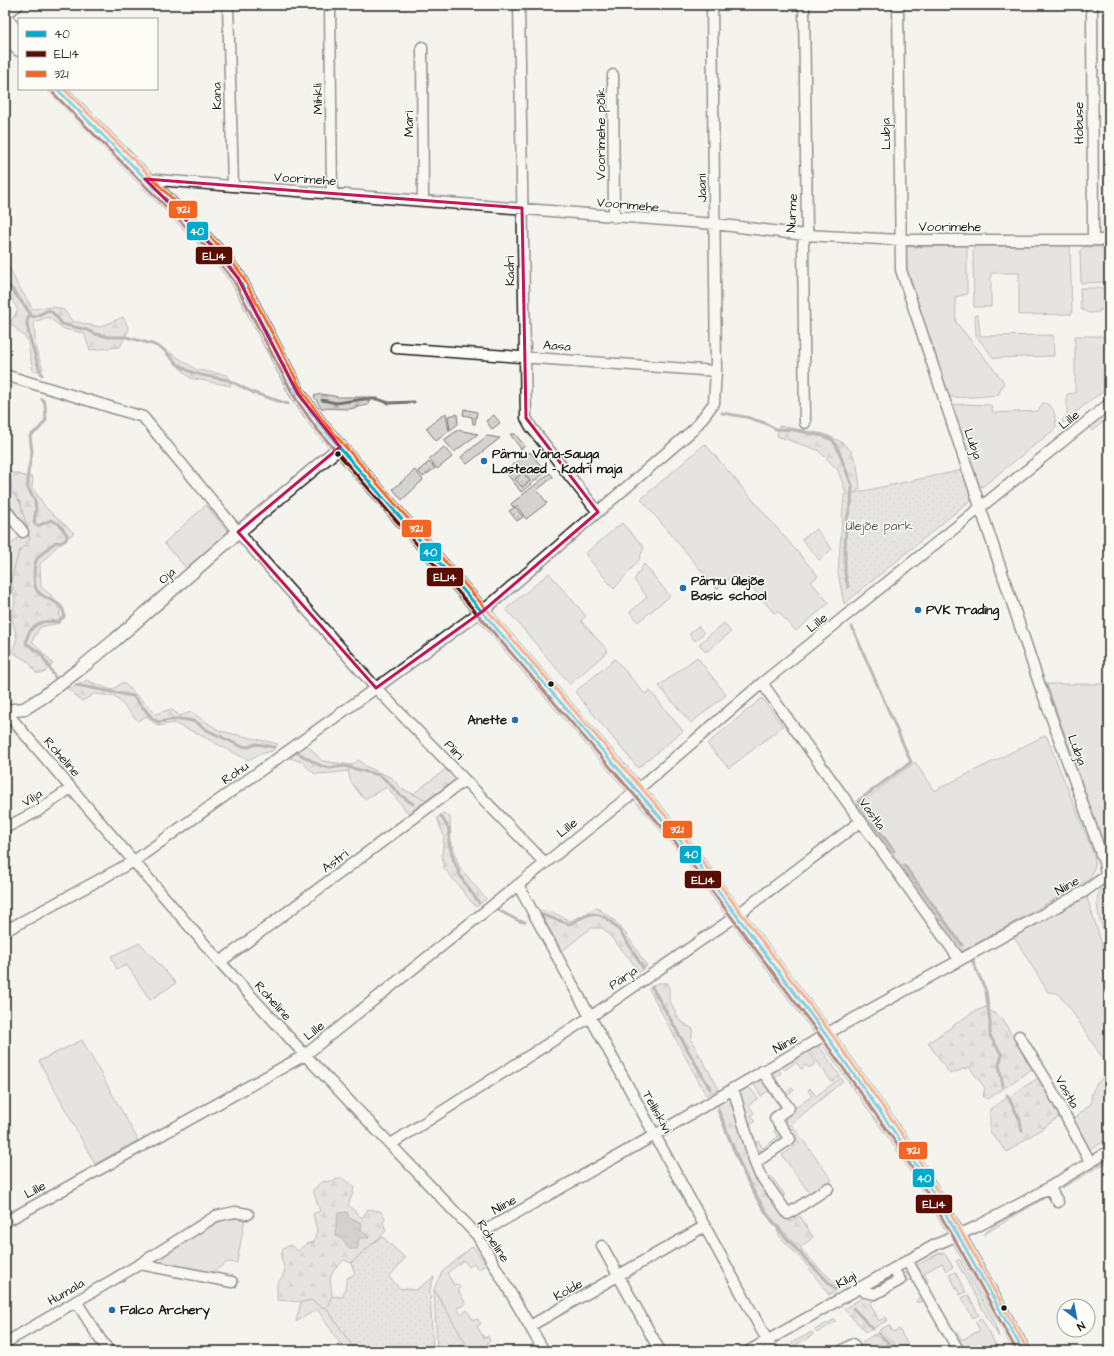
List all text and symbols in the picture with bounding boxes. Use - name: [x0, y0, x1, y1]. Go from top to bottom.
- legend: [18, 18, 158, 90]
- text: 40: [54, 26, 70, 43]
- text: EL14: [54, 46, 79, 63]
- text: 321: [54, 66, 69, 83]
- street label: Kana: [208, 82, 226, 110]
- street label: Mihkli: [309, 83, 327, 115]
- street label: Voorimehe põik: [592, 88, 610, 180]
- street label: Hobuse: [1070, 102, 1088, 144]
- street label: Mari: [400, 111, 418, 137]
- street label: Lubja: [877, 118, 895, 150]
- street label: Voorimehe: [273, 168, 337, 190]
- street label: Jaani: [693, 174, 711, 202]
- street label: Voorimehe: [596, 193, 660, 217]
- street label: Nurme: [782, 193, 802, 233]
- line badge: 321: [168, 200, 198, 219]
- text: 321: [175, 202, 190, 217]
- street label: Voorimehe: [919, 218, 981, 236]
- line badge: 40: [186, 221, 209, 241]
- text: 40: [190, 224, 204, 239]
- line badge: EL14: [195, 246, 233, 265]
- text: EL14: [202, 249, 226, 264]
- street label: Kadri: [501, 256, 519, 286]
- street label: Aasa: [542, 336, 572, 356]
- street label: Lille: [1055, 406, 1083, 434]
- street label: Lubja: [959, 426, 987, 462]
- place label: Pärnu Vana-Sauga Lasteaed - Kadri maja: [492, 445, 623, 479]
- unlabelled marker: [333, 449, 343, 459]
- marker: Pärnu Vana-Sauga Lasteaed - Kadri maja: [479, 456, 489, 466]
- park label: Ülejõe park: [845, 517, 913, 535]
- line badge: 321: [401, 519, 432, 538]
- text: 321: [408, 521, 423, 536]
- line badge: 40: [419, 542, 442, 562]
- text: 40: [423, 545, 437, 560]
- street label: Oja: [154, 563, 180, 589]
- line badge: EL14: [426, 567, 464, 587]
- text: EL14: [433, 570, 457, 585]
- place label: Pärnu Ülejõe Basic school: [691, 572, 767, 605]
- marker: Pärnu Ülejõe Basic school: [678, 583, 688, 593]
- place label: PVK Trading: [926, 601, 1000, 621]
- marker: PVK Trading: [913, 605, 923, 615]
- street label: Lille: [803, 609, 831, 637]
- unlabelled marker: [546, 679, 556, 689]
- place label: Anette: [468, 711, 507, 729]
- marker: Anette: [510, 715, 520, 725]
- street label: Lubja: [1063, 732, 1091, 768]
- street label: Roheline: [40, 733, 84, 781]
- street label: Piiri: [440, 736, 468, 764]
- street label: Rohu: [218, 757, 253, 789]
- street label: Vilja: [18, 785, 46, 811]
- street label: Vastla: [854, 794, 890, 834]
- street label: Lille: [553, 814, 581, 842]
- line badge: 321: [662, 820, 693, 839]
- text: 321: [669, 822, 684, 837]
- street label: Astri: [318, 845, 352, 877]
- line badge: 40: [679, 845, 702, 864]
- text: 40: [684, 847, 698, 862]
- line badge: EL14: [684, 870, 722, 889]
- street label: Niine: [1051, 872, 1083, 900]
- text: EL14: [691, 873, 715, 888]
- street label: Pärja: [605, 962, 641, 994]
- street label: Roheline: [250, 977, 296, 1025]
- street label: Lille: [300, 1017, 328, 1045]
- street label: Niine: [769, 1030, 801, 1058]
- street label: Vastla: [1051, 1072, 1084, 1112]
- street label: Telliskivi: [638, 1087, 676, 1137]
- line badge: 321: [898, 1141, 928, 1160]
- text: 321: [905, 1143, 920, 1158]
- line badge: 40: [912, 1168, 935, 1188]
- text: 40: [917, 1171, 931, 1186]
- street label: Lille: [21, 1177, 49, 1203]
- street label: Niine: [488, 1191, 520, 1219]
- line badge: EL14: [915, 1194, 953, 1214]
- text: EL14: [922, 1197, 946, 1212]
- street label: Roheline: [472, 1216, 514, 1266]
- street label: Kilgi: [833, 1267, 860, 1294]
- street label: Humala: [44, 1274, 88, 1310]
- street label: Kolde: [550, 1275, 586, 1305]
- north arrow: [1056, 1298, 1096, 1338]
- place label: Falco Archery: [120, 1301, 211, 1320]
- unlabelled marker: [999, 1303, 1009, 1313]
- marker: Falco Archery: [107, 1305, 117, 1315]
- text: N: [1074, 1318, 1088, 1334]

